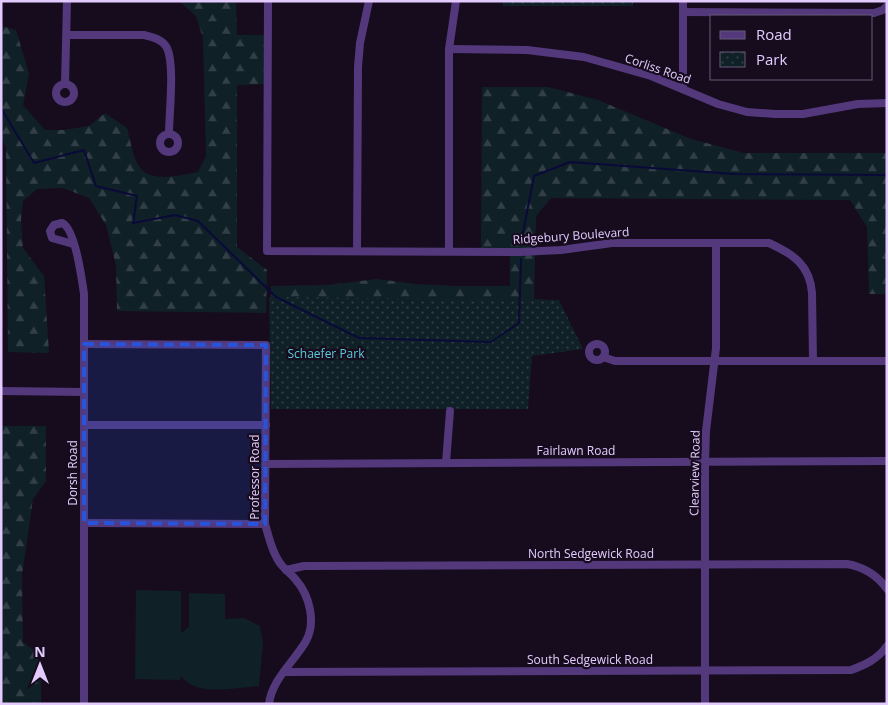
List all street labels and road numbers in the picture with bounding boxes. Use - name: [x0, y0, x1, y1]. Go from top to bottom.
- street label: Corliss Road: [623, 49, 694, 88]
- street label: Ridgebury Boulevard: [512, 223, 630, 248]
- street label: Clearview Road: [685, 430, 704, 516]
- street label: Professor Road: [246, 434, 263, 520]
- street label: Dorsh Road: [64, 440, 81, 506]
- street label: Fairlawn Road: [537, 442, 615, 459]
- street label: North Sedgewick Road: [528, 545, 654, 562]
- street label: South Sedgewick Road: [527, 651, 653, 668]

